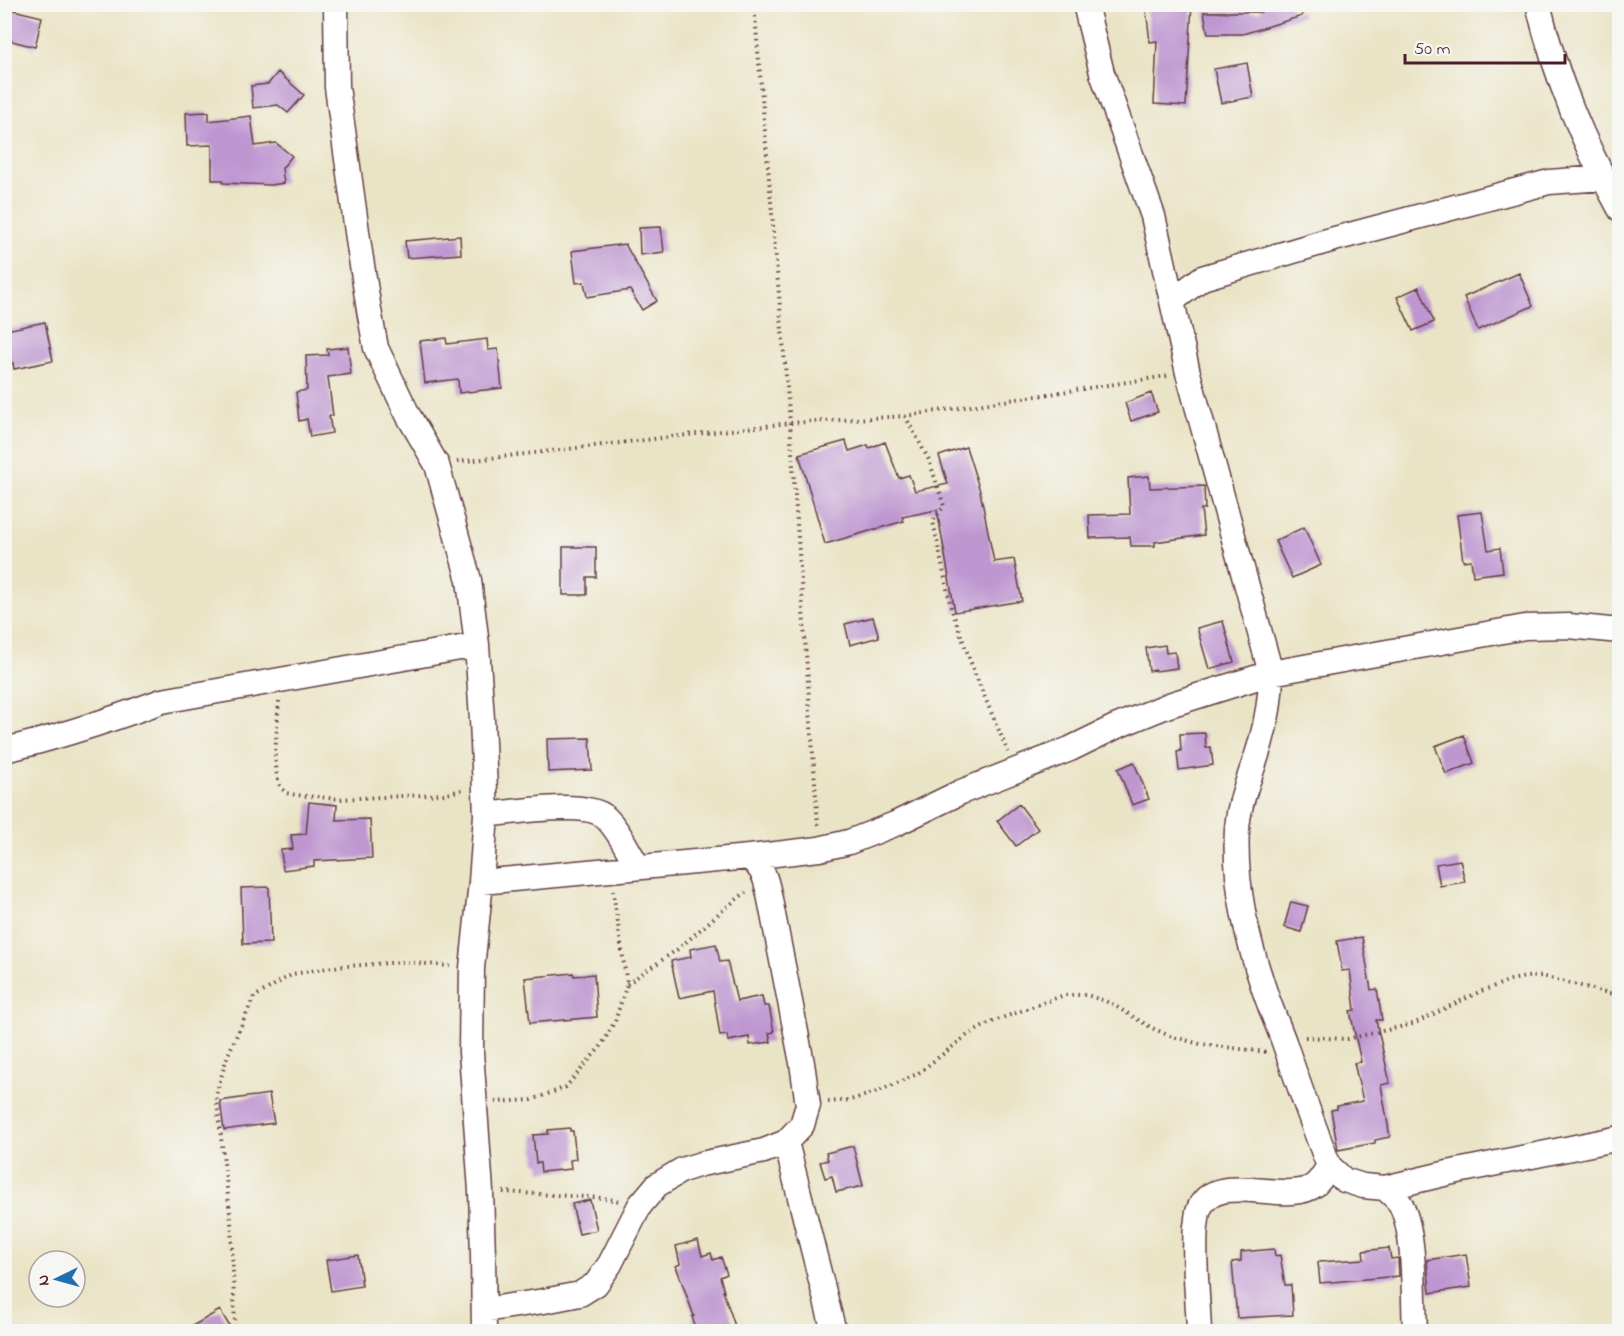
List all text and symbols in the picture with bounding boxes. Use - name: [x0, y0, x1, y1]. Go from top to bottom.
- scale bar: [1405, 27, 1566, 65]
- text: 50 m: [1414, 37, 1451, 63]
- north arrow: [27, 1249, 87, 1309]
- text: N: [32, 1274, 56, 1287]

